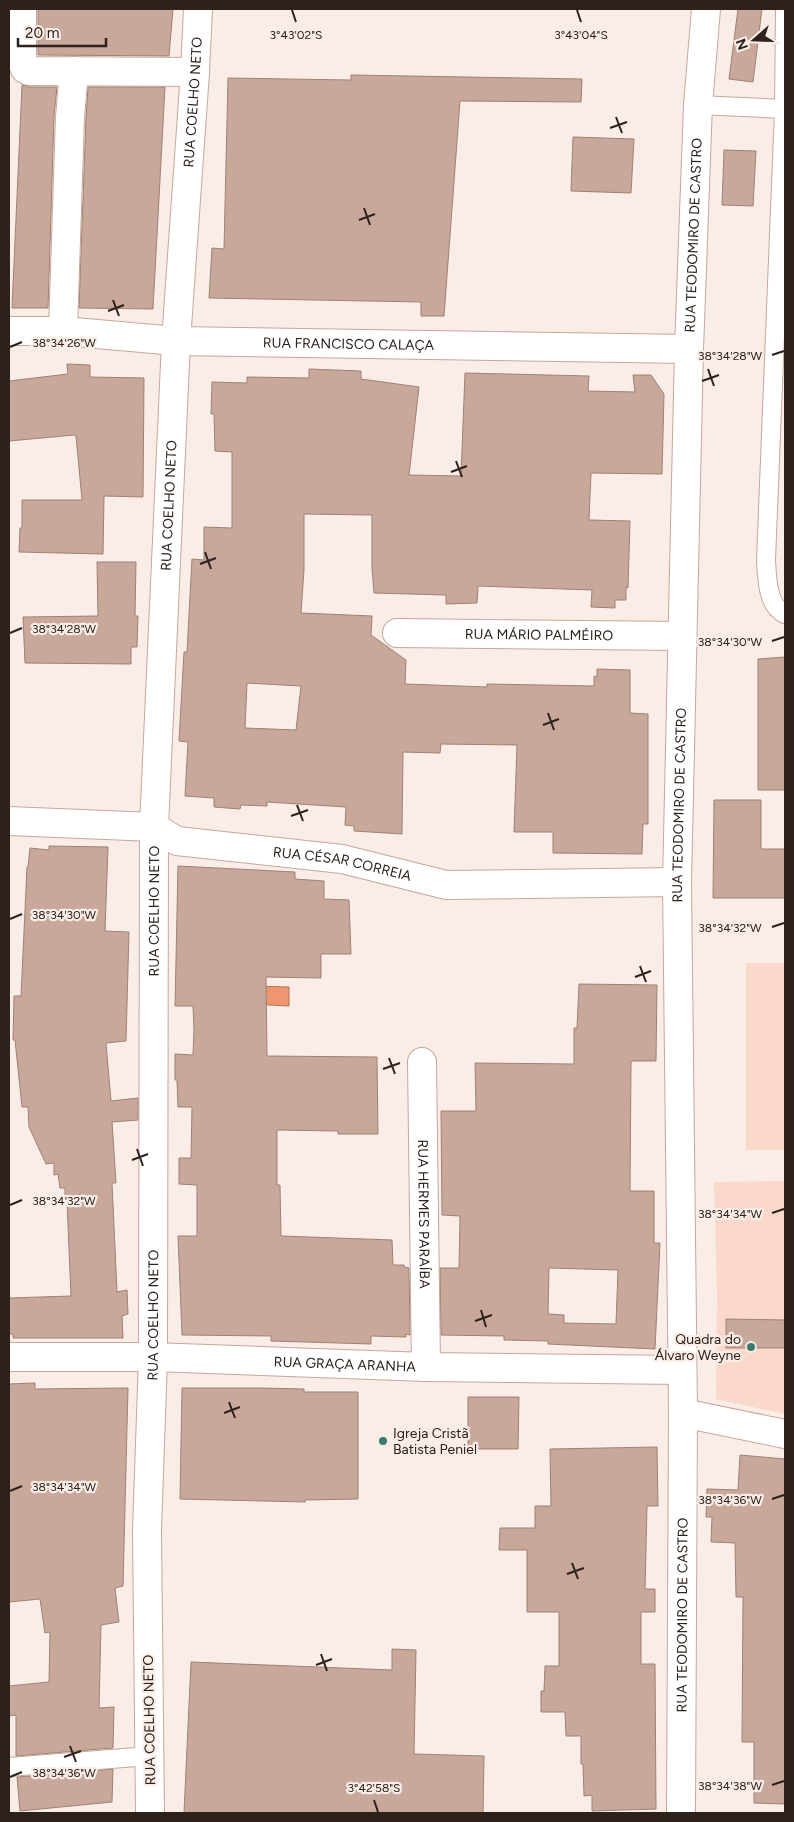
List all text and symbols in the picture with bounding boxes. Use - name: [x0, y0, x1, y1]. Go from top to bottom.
- scale bar: [18, 15, 105, 47]
- north arrow: [729, 15, 779, 65]
- text: 20 m: [25, 24, 59, 42]
- text: 3°43'02"S: [270, 28, 322, 42]
- text: 3°43'04"S: [554, 28, 608, 42]
- street label: RUA COELHO NETO: [180, 36, 206, 168]
- text: N: [732, 36, 752, 52]
- street label: RUA TEODOMIRO DE CASTRO: [682, 137, 706, 333]
- street label: RUA FRANCISCO CALAÇA: [263, 334, 435, 354]
- text: 38°34'26"W: [32, 336, 96, 350]
- text: 38°34'28"W: [698, 349, 763, 363]
- street label: RUA COELHO NETO: [158, 440, 181, 571]
- text: 38°34'28"W: [32, 622, 97, 636]
- street label: RUA MÁRIO PALMÉIRO: [465, 626, 613, 644]
- text: 38°34'30"W: [698, 635, 763, 649]
- street label: RUA TEODOMIRO DE CASTRO: [669, 707, 690, 903]
- street label: RUA CÉSAR CORREIA: [272, 844, 414, 885]
- street label: RUA COELHO NETO: [146, 846, 163, 977]
- text: 38°34'30"W: [32, 908, 97, 922]
- text: 38°34'32"W: [698, 921, 762, 935]
- street label: RUA HERMES PARAÍBA: [414, 1139, 433, 1289]
- text: 38°34'32"W: [32, 1194, 96, 1208]
- text: 38°34'34"W: [698, 1207, 763, 1221]
- street label: RUA COELHO NETO: [144, 1250, 162, 1381]
- place label: Quadra do Álvaro Weyne: [655, 1331, 741, 1364]
- marker: Quadra do Álvaro Weyne: [745, 1341, 757, 1353]
- street label: RUA GRAÇA ARANHA: [273, 1353, 417, 1376]
- place label: Igreja Cristã Batista Peniel: [393, 1425, 477, 1458]
- marker: Igreja Cristã Batista Peniel: [377, 1435, 389, 1447]
- text: 38°34'34"W: [32, 1480, 97, 1494]
- text: 38°34'36"W: [698, 1493, 762, 1507]
- street label: RUA TEODOMIRO DE CASTRO: [674, 1517, 691, 1712]
- street label: RUA COELHO NETO: [140, 1654, 159, 1785]
- text: 38°34'36"W: [32, 1766, 96, 1780]
- text: 38°34'38"W: [698, 1779, 762, 1793]
- text: 3°42'58"S: [348, 1781, 401, 1795]

